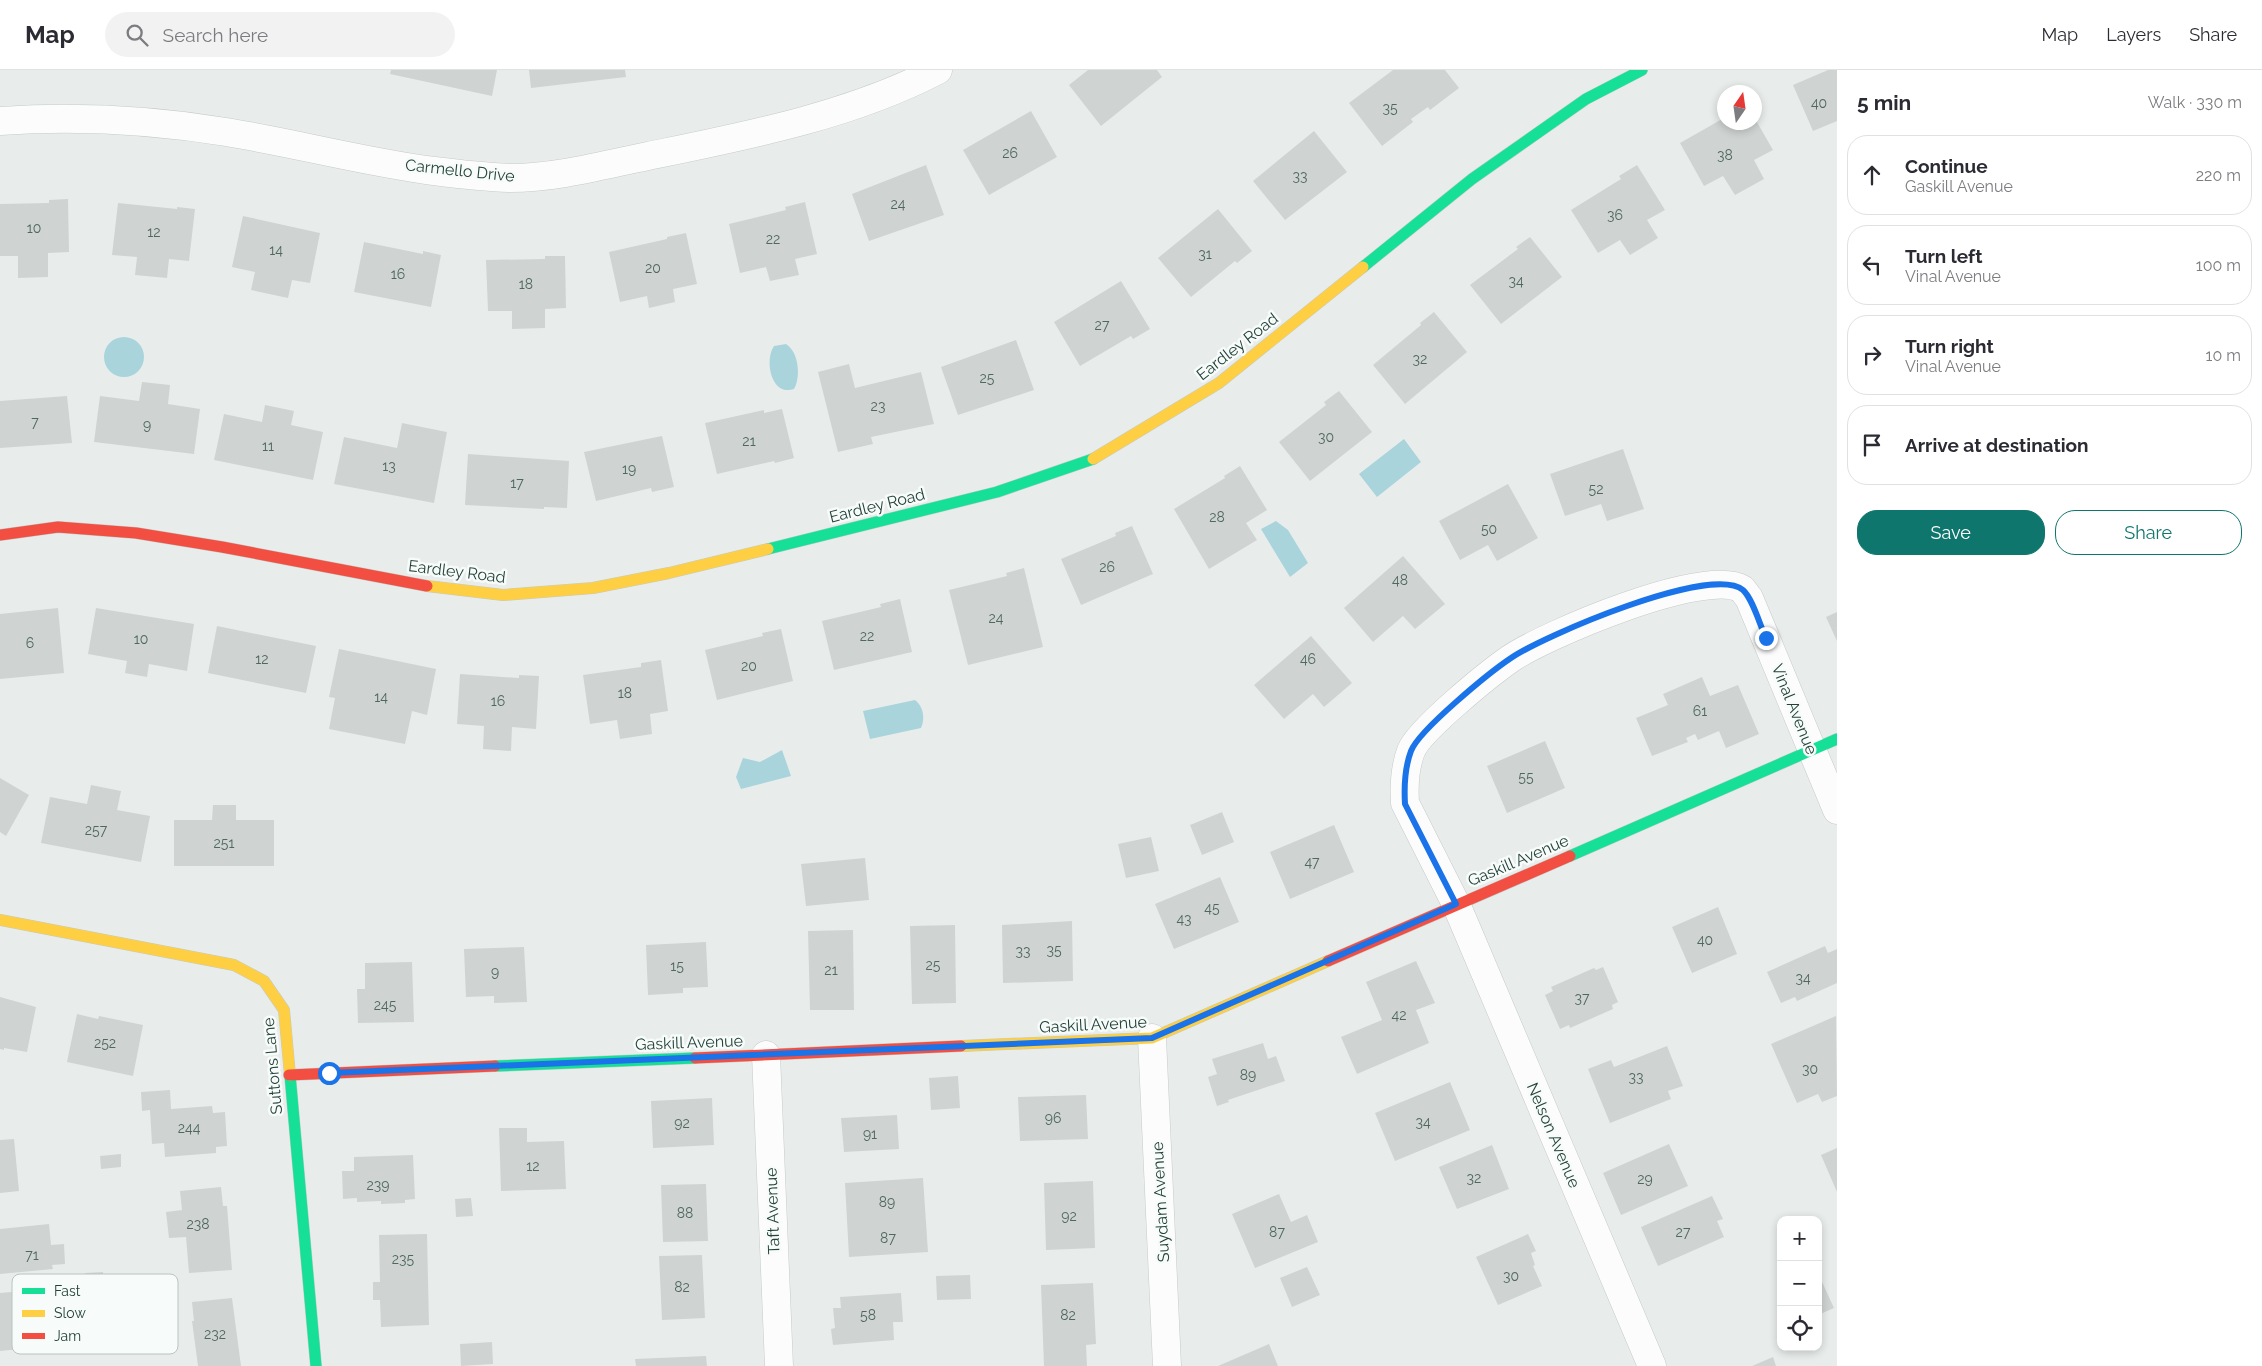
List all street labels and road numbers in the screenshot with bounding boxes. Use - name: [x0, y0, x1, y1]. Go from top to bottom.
- street label: Carmello Drive: [404, 155, 516, 186]
- street label: Eardley Road: [1193, 309, 1282, 384]
- street label: Eardley Road: [827, 484, 927, 527]
- street label: Eardley Road: [407, 556, 507, 587]
- street label: Vinal Avenue: [1768, 661, 1821, 757]
- street label: Gaskill Avenue: [1465, 831, 1572, 890]
- street label: Gaskill Avenue: [1039, 1012, 1147, 1037]
- street label: Suttons Lane: [259, 1017, 286, 1115]
- street label: Gaskill Avenue: [635, 1031, 743, 1054]
- street label: Nelson Avenue: [1523, 1080, 1584, 1191]
- street label: Suydam Avenue: [1148, 1141, 1173, 1263]
- street label: Taft Avenue: [761, 1167, 784, 1255]

